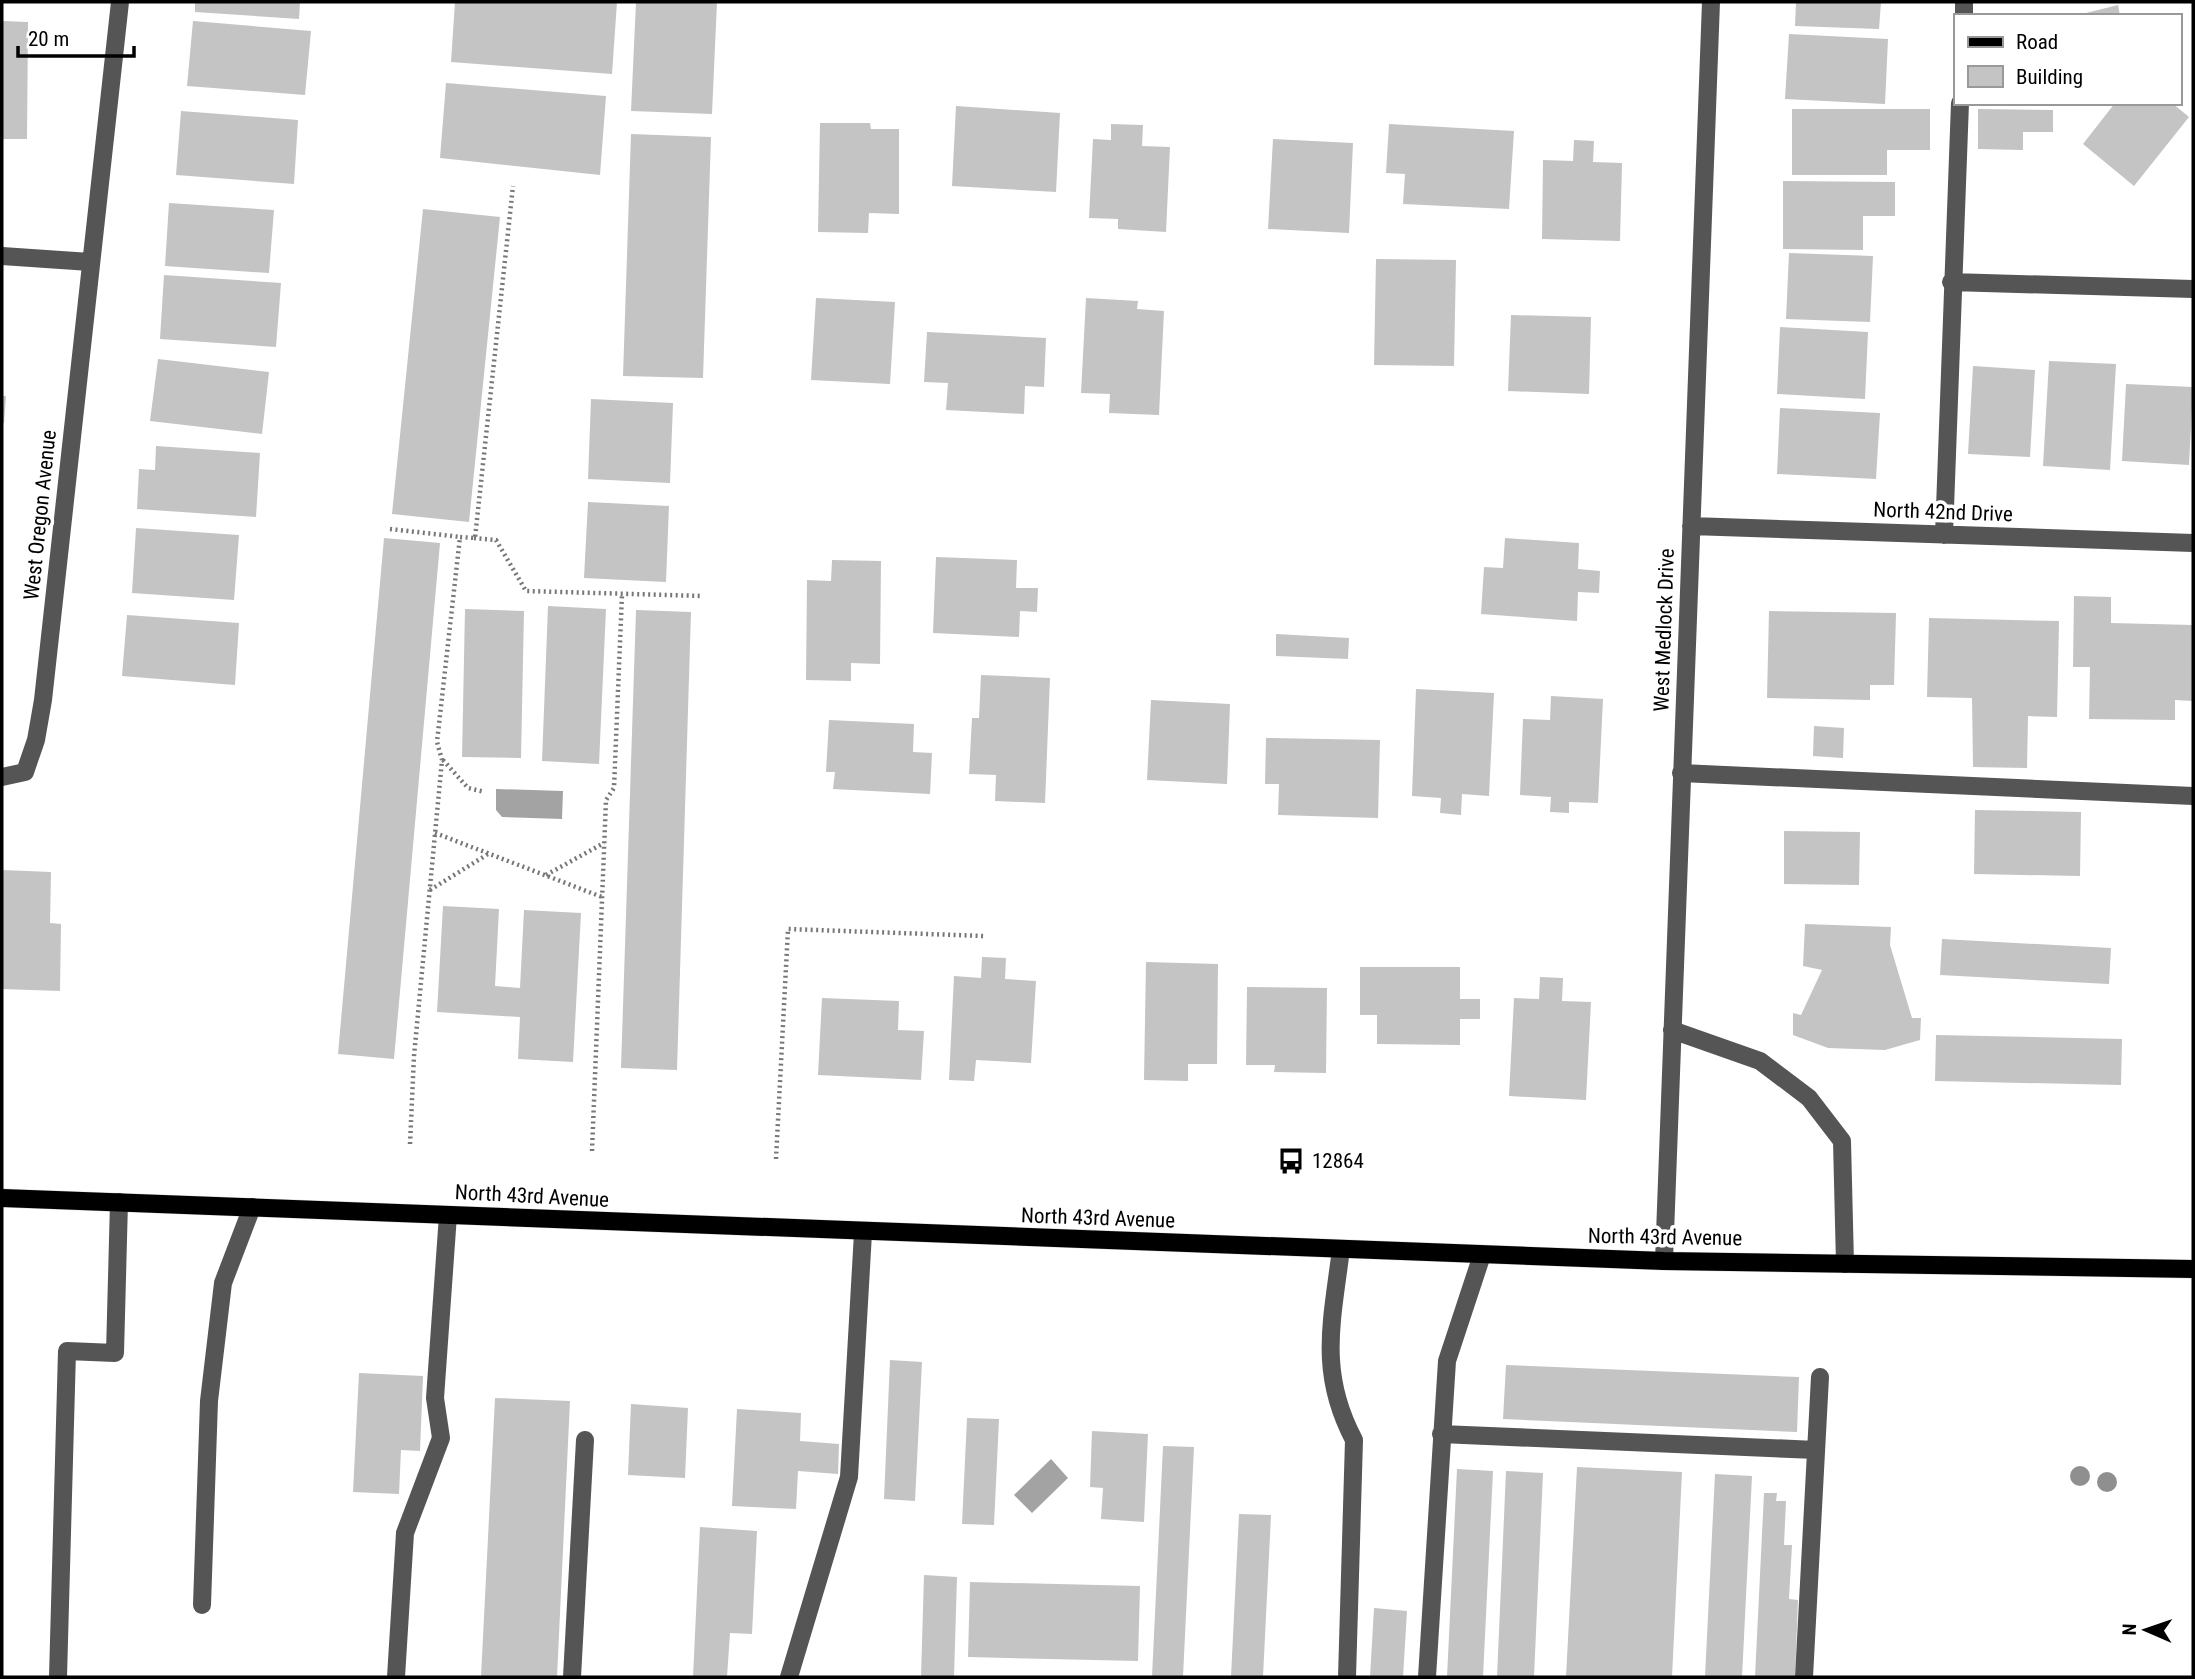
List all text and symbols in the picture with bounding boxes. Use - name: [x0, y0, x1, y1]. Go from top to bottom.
- scale bar: [18, 14, 133, 58]
- legend: [1954, 14, 2181, 105]
- text: 20 m: [28, 27, 69, 51]
- text: Road: [2016, 30, 2058, 54]
- text: Building: [2016, 65, 2083, 89]
- street label: West Oregon Avenue: [19, 428, 61, 601]
- street label: North 42nd Drive: [1873, 498, 2013, 526]
- street label: West Medlock Drive: [1649, 548, 1679, 712]
- bus stop icon: 12864: [1276, 1146, 1306, 1176]
- place label: 12864: [1312, 1149, 1364, 1173]
- street label: North 43rd Avenue: [454, 1180, 610, 1212]
- street label: North 43rd Avenue: [1020, 1203, 1176, 1233]
- street label: North 43rd Avenue: [1588, 1224, 1742, 1250]
- north arrow: [2111, 1595, 2181, 1665]
- text: N: [2118, 1623, 2141, 1636]

